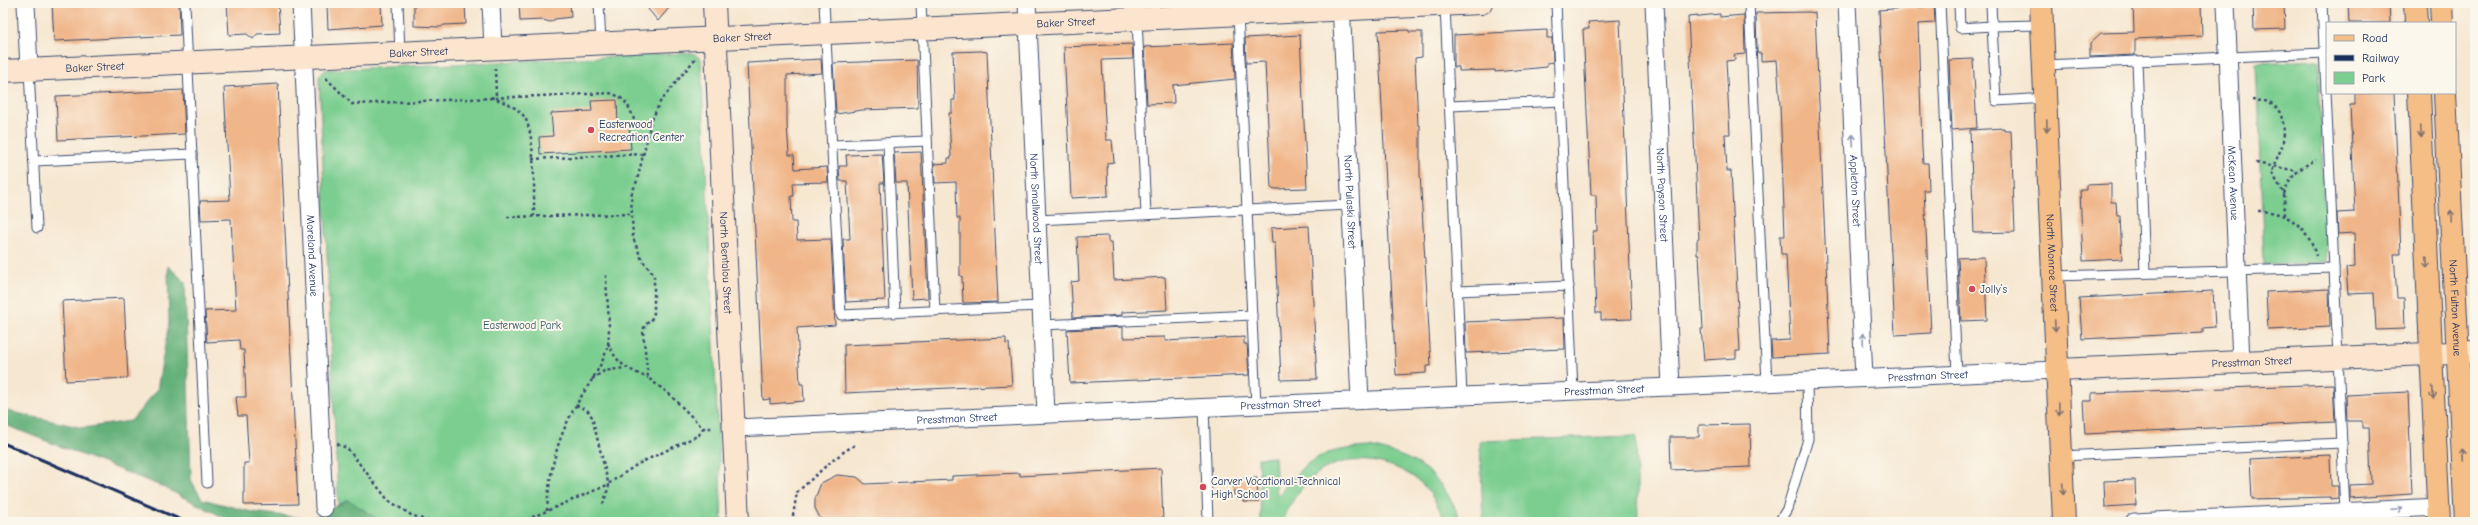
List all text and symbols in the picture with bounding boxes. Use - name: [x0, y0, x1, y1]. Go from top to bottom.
- street label: Baker Street: [1036, 14, 1096, 30]
- legend: [2326, 22, 2456, 94]
- street label: Baker Street: [713, 29, 773, 45]
- text: Road: [2362, 31, 2388, 45]
- street label: Baker Street: [389, 44, 449, 60]
- text: Railway: [2362, 51, 2400, 65]
- street label: Baker Street: [65, 59, 125, 75]
- text: Park: [2362, 71, 2385, 85]
- place label: Easterwood Recreation Center: [599, 118, 684, 144]
- one-way arrow: [2043, 119, 2050, 132]
- marker: Easterwood Recreation Center: [586, 125, 596, 135]
- one-way arrow: [2417, 125, 2425, 138]
- one-way arrow: [1849, 134, 1857, 147]
- street label: McKean Avenue: [2225, 145, 2242, 221]
- street label: North Payson Street: [1654, 147, 1671, 243]
- street label: North Smallwood Street: [1027, 153, 1046, 265]
- street label: North Pulaski Street: [1342, 155, 1359, 250]
- street label: Appleton Street: [1847, 155, 1864, 228]
- one-way arrow: [2448, 210, 2455, 223]
- street label: North Bentalou Street: [717, 211, 735, 315]
- street label: North Monroe Street: [2044, 213, 2061, 313]
- street label: Moreland Avenue: [304, 214, 321, 297]
- one-way arrow: [2423, 255, 2431, 268]
- street label: North Fulton Avenue: [2447, 259, 2464, 357]
- place label: Jolly’s: [1980, 283, 2008, 296]
- marker: Jolly’s: [1967, 284, 1977, 294]
- park label: Easterwood Park: [483, 319, 562, 332]
- one-way arrow: [2052, 319, 2059, 332]
- one-way arrow: [1859, 333, 1866, 346]
- street label: Presstman Street: [2211, 353, 2293, 370]
- street label: Presstman Street: [1887, 367, 1969, 384]
- street label: Presstman Street: [1564, 382, 1645, 398]
- one-way arrow: [2429, 386, 2437, 399]
- street label: Presstman Street: [1240, 396, 1322, 412]
- one-way arrow: [2055, 402, 2063, 415]
- street label: Presstman Street: [916, 410, 998, 426]
- one-way arrow: [2459, 449, 2466, 462]
- place label: Carver Vocational-Technical High School: [1211, 475, 1341, 501]
- marker: Carver Vocational-Technical High School: [1198, 482, 1208, 492]
- one-way arrow: [2059, 482, 2066, 495]
- one-way arrow: [2390, 506, 2403, 513]

